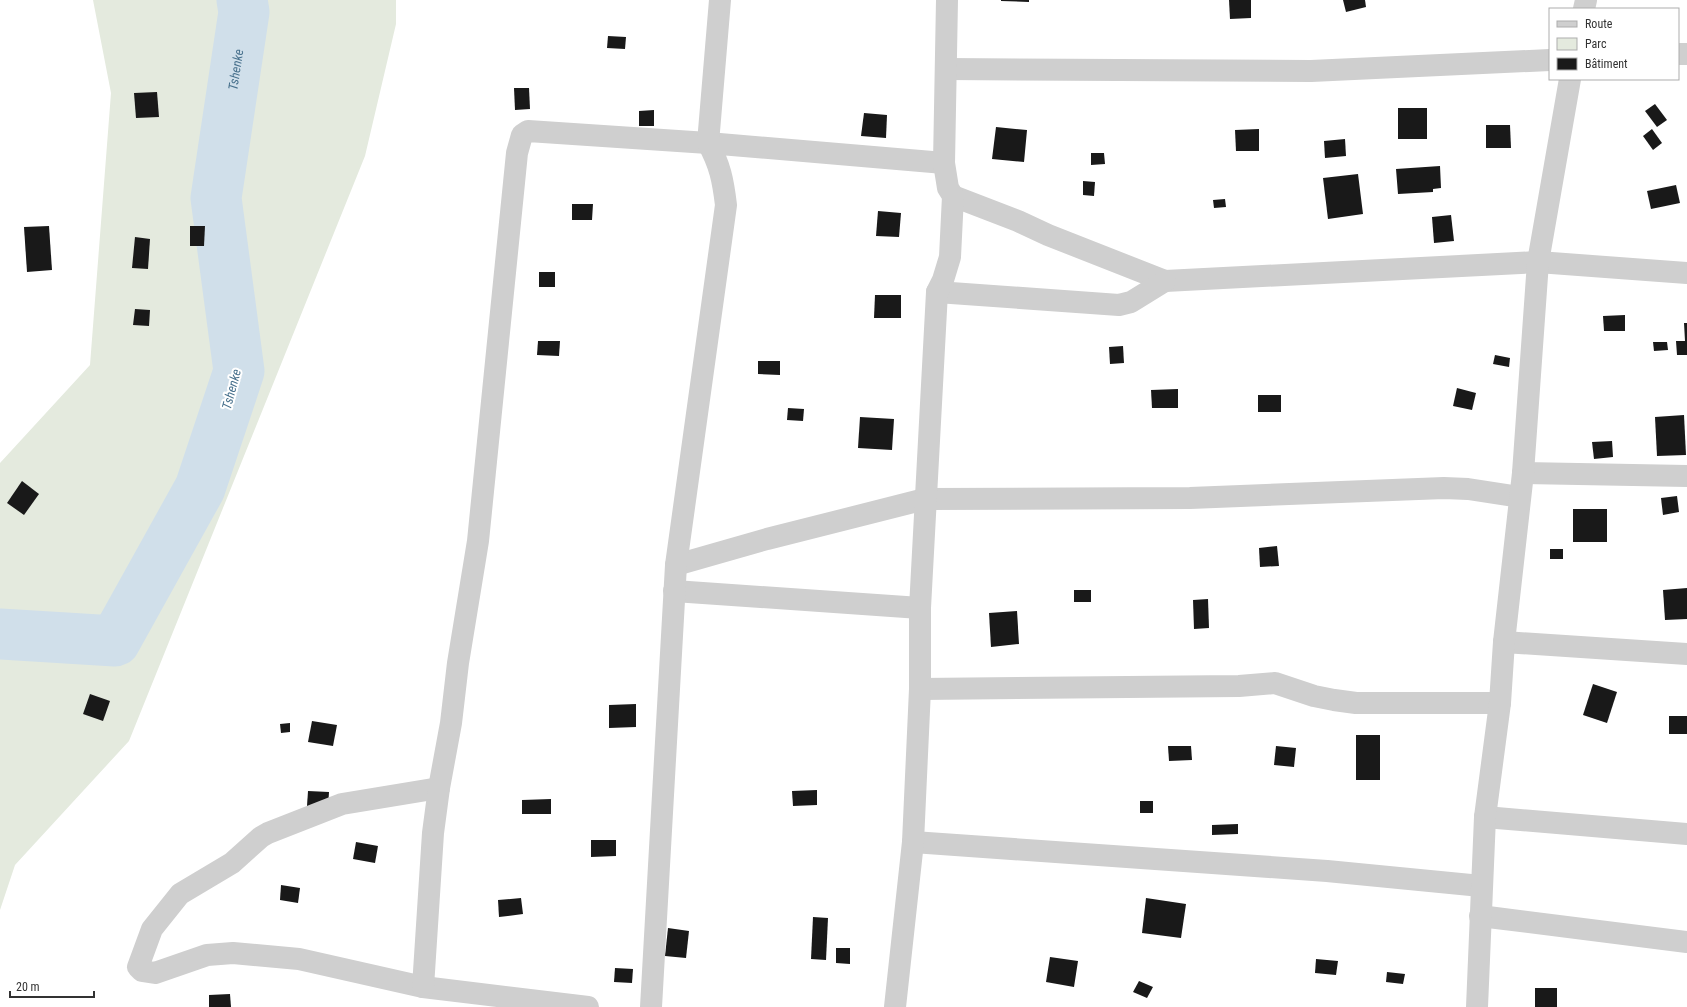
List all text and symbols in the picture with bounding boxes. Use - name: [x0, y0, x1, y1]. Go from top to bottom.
- legend: [1549, 8, 1679, 80]
- text: Route: [1585, 17, 1613, 31]
- text: Parc: [1585, 37, 1607, 51]
- water label: Tshenke: [225, 48, 246, 91]
- text: Bâtiment: [1585, 57, 1628, 71]
- water label: Tshenke: [219, 367, 244, 411]
- scale bar: [10, 973, 94, 999]
- text: 20 m: [16, 980, 40, 994]

